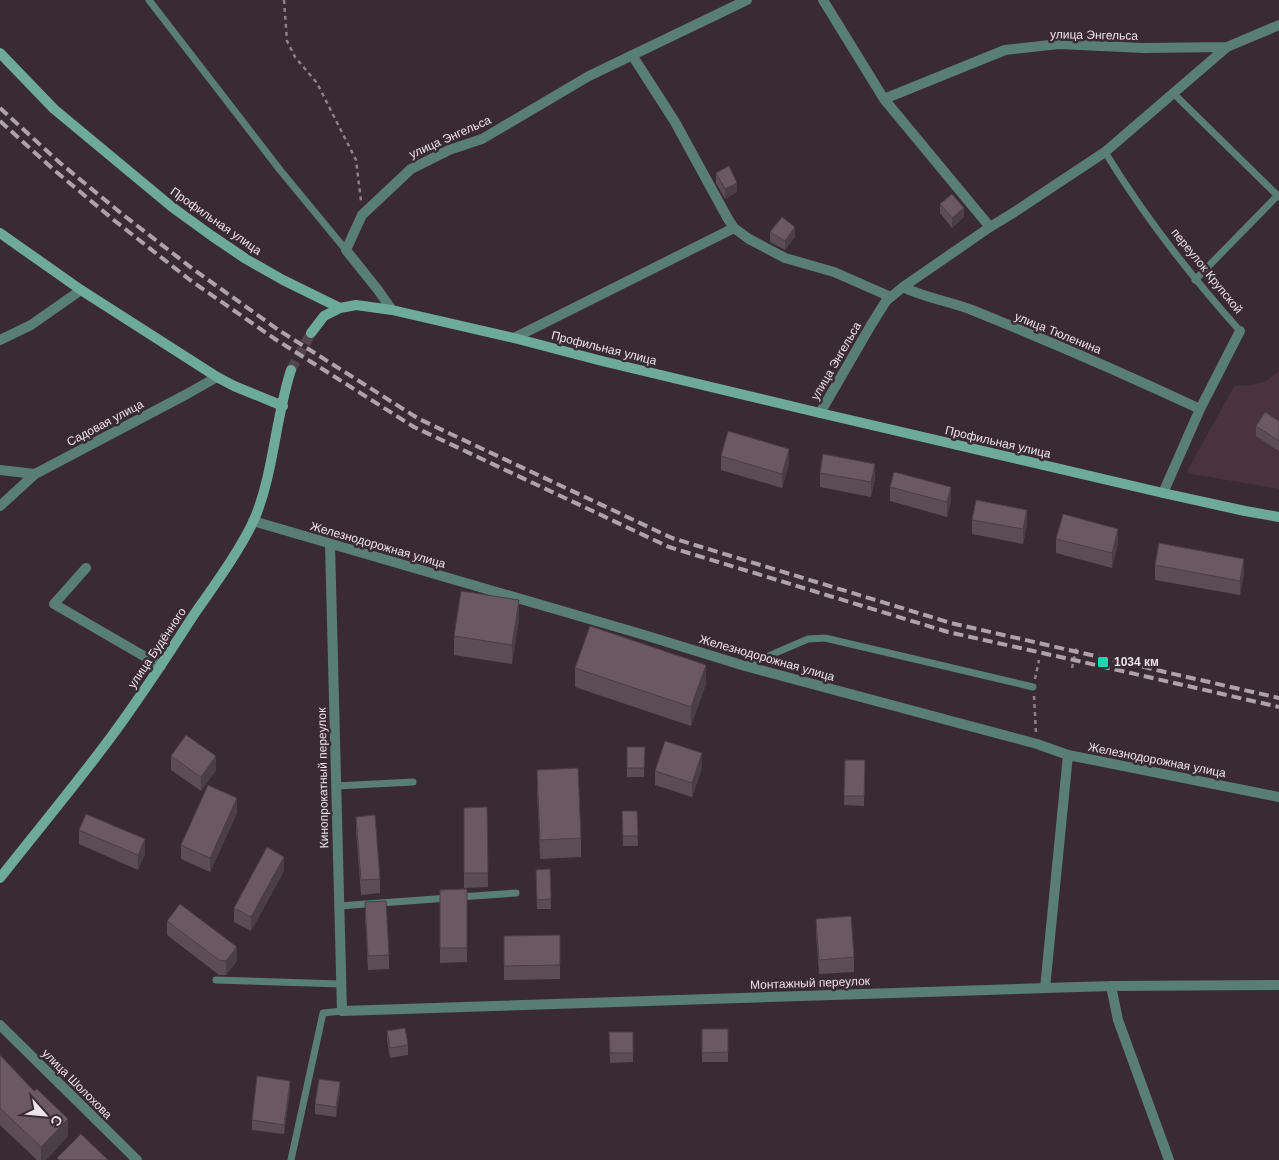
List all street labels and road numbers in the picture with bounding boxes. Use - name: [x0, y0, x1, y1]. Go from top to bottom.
- street label: улица Энгельса: [1050, 27, 1138, 43]
- street label: улица Энгельса: [407, 113, 493, 161]
- street label: Профильная улица: [168, 184, 264, 258]
- street label: переулок Крупской: [1168, 226, 1246, 316]
- street label: улица Тюленина: [1013, 309, 1104, 357]
- street label: улица Энгельса: [808, 319, 864, 403]
- street label: Профильная улица: [550, 328, 658, 368]
- street label: Садовая улица: [64, 397, 146, 449]
- street label: Профильная улица: [944, 423, 1052, 461]
- street label: Железнодорожная улица: [309, 519, 448, 571]
- street label: улица Будённого: [125, 605, 189, 691]
- street label: Железнодорожная улица: [698, 632, 837, 684]
- street label: Кинопрокатный переулок: [315, 707, 331, 848]
- street label: Железнодорожная улица: [1087, 740, 1227, 780]
- street label: Монтажный переулок: [750, 974, 871, 992]
- street label: улица Шолохова: [39, 1046, 115, 1122]

